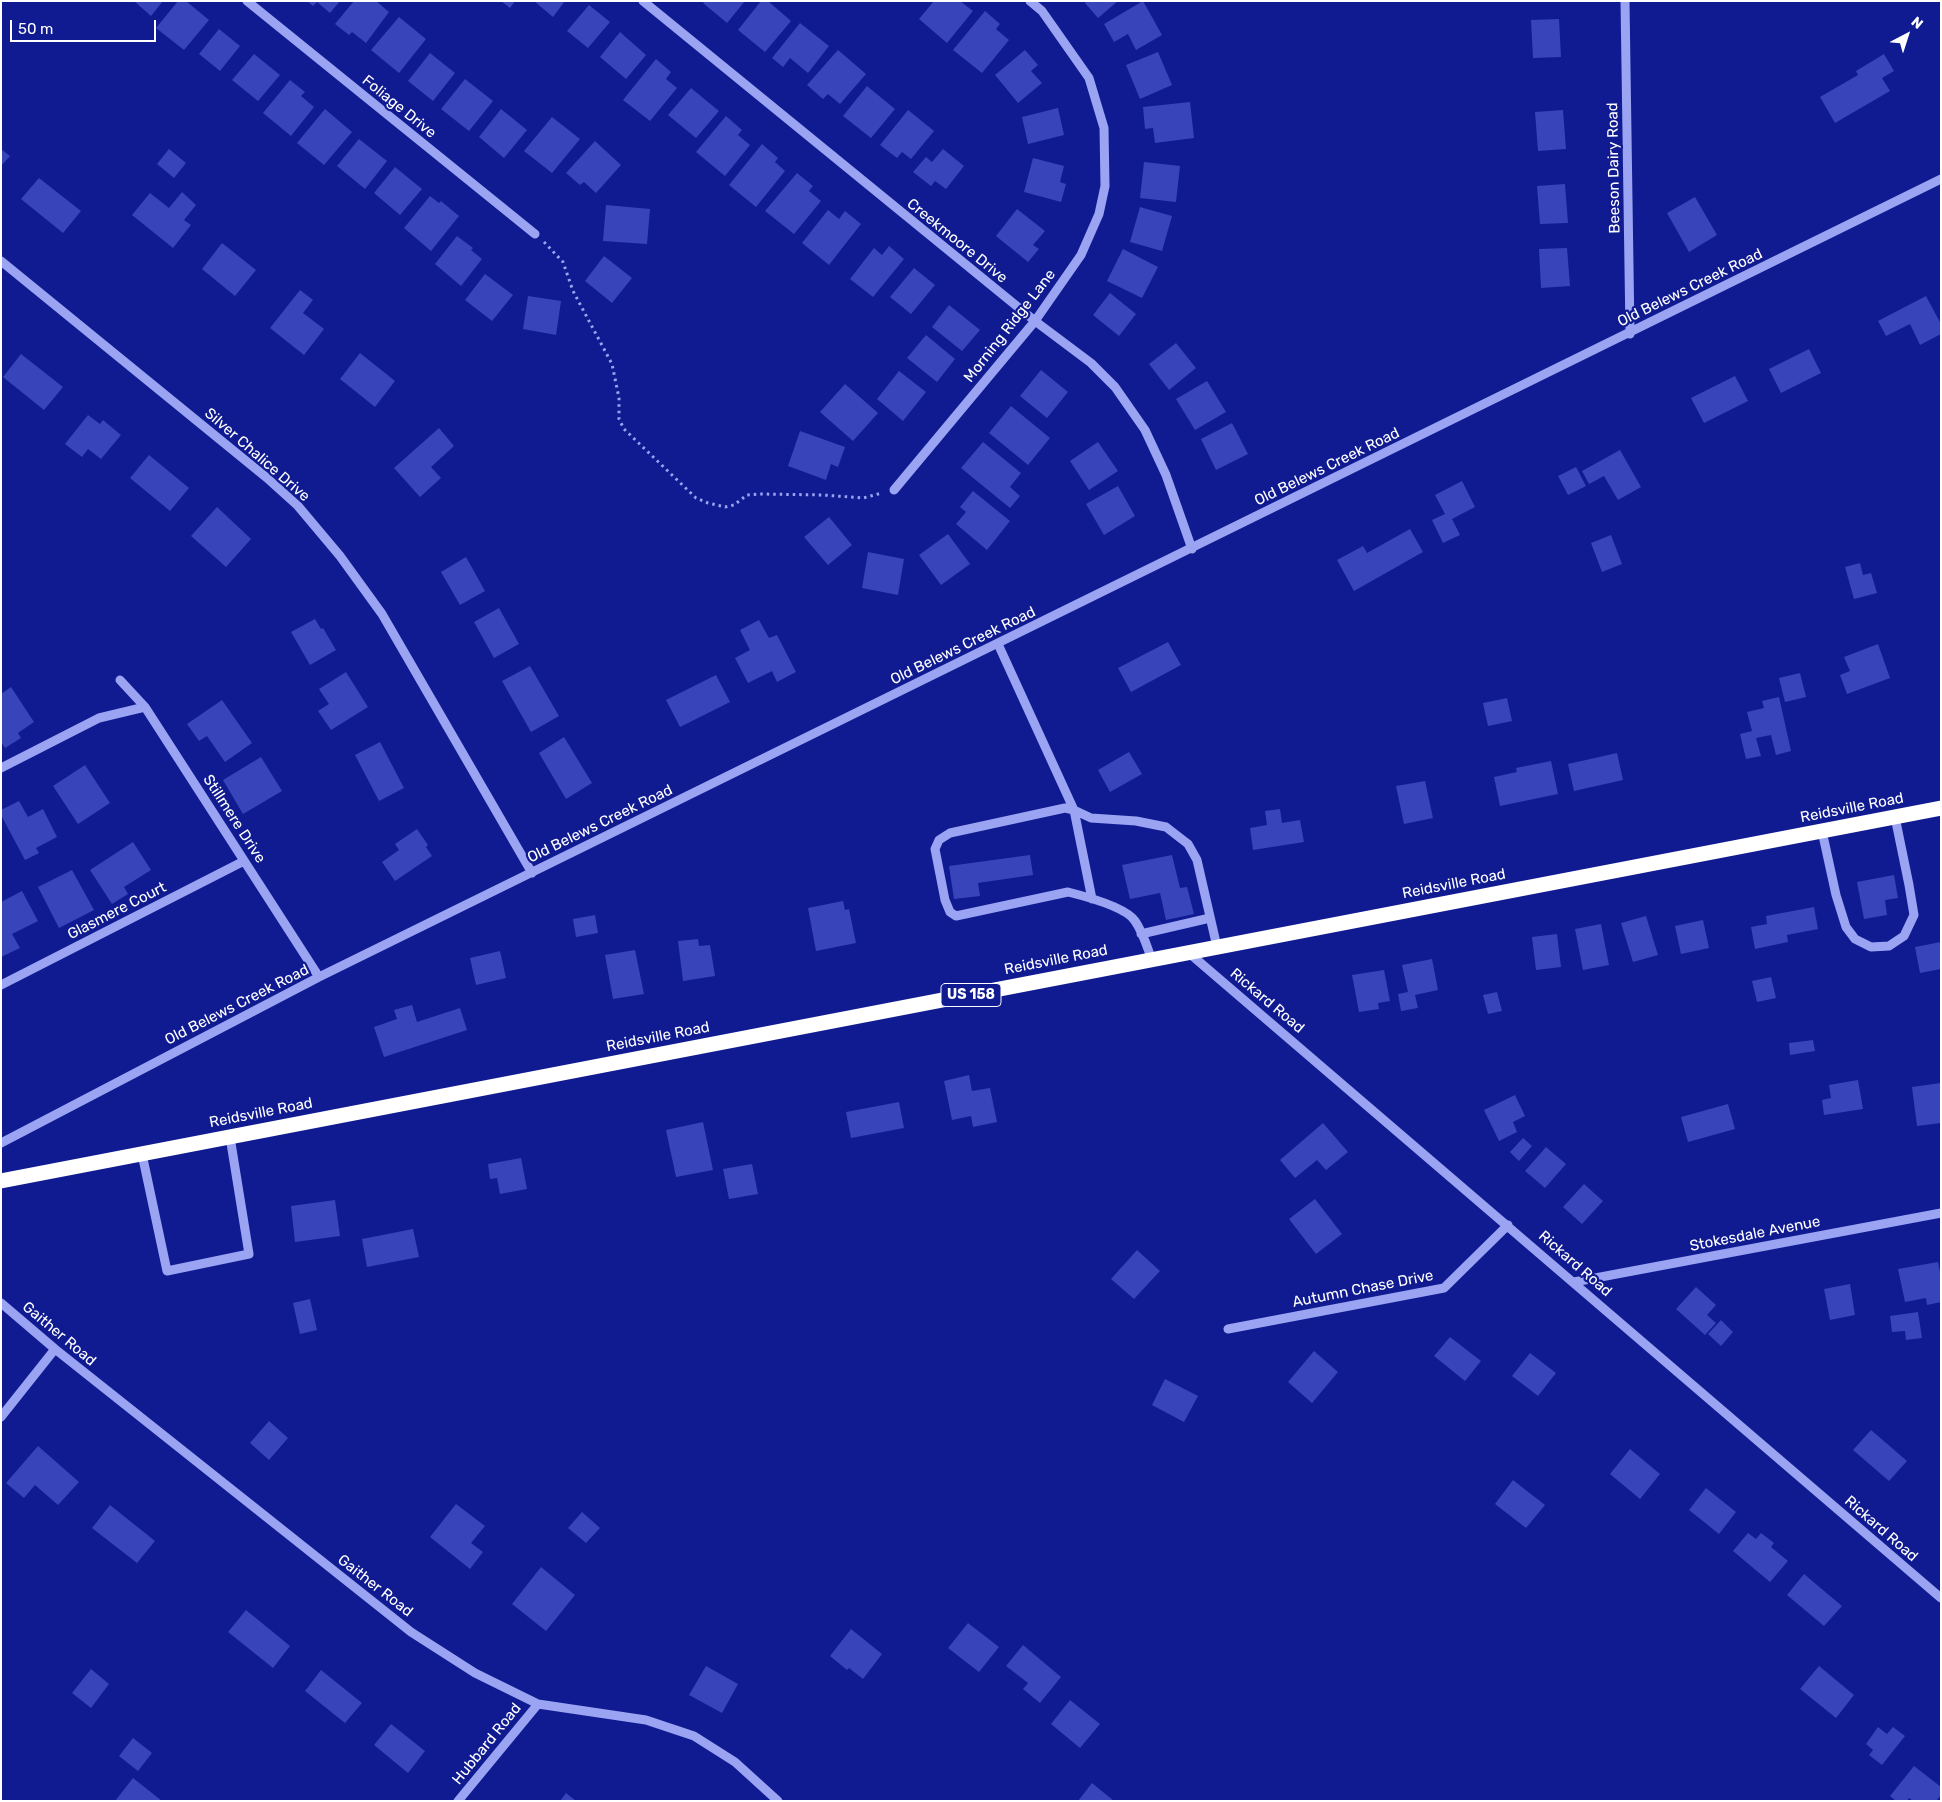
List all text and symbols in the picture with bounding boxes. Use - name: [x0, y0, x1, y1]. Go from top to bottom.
- scale bar: [12, 10, 159, 42]
- north arrow: [1882, 10, 1932, 60]
- text: N: [1908, 13, 1926, 33]
- text: 50 m: [18, 20, 53, 38]
- street label: Foliage Drive: [358, 72, 440, 142]
- street label: Beeson Dairy Road: [1604, 102, 1624, 234]
- street label: Creekmoore Drive: [903, 195, 1011, 287]
- street label: Old Belews Creek Road: [1615, 245, 1765, 331]
- street label: Morning Ridge Lane: [960, 266, 1060, 386]
- street label: Silver Chalice Drive: [201, 404, 313, 506]
- street label: Old Belews Creek Road: [1252, 424, 1402, 510]
- street label: Old Belews Creek Road: [888, 603, 1038, 689]
- street label: Stillmere Drive: [199, 772, 269, 866]
- street label: Old Belews Creek Road: [525, 781, 675, 867]
- street label: Reidsville Road: [1799, 789, 1905, 827]
- street label: Reidsville Road: [1401, 865, 1507, 903]
- street label: Glasmere Court: [65, 878, 169, 944]
- street label: Reidsville Road: [1003, 941, 1109, 979]
- street label: Old Belews Creek Road: [162, 961, 312, 1049]
- street label: Rickard Road: [1226, 965, 1308, 1037]
- road number: US 158: [941, 984, 1001, 1006]
- street label: Reidsville Road: [605, 1018, 711, 1056]
- street label: Reidsville Road: [208, 1094, 314, 1132]
- street label: Stokesdale Avenue: [1688, 1213, 1822, 1255]
- street label: Rickard Road: [1535, 1227, 1615, 1301]
- street label: Autumn Chase Drive: [1291, 1267, 1435, 1311]
- street label: Gaither Road: [19, 1298, 99, 1370]
- street label: Rickard Road: [1841, 1492, 1921, 1566]
- street label: Gaither Road: [334, 1551, 416, 1621]
- street label: Hubbard Road: [449, 1700, 525, 1788]

